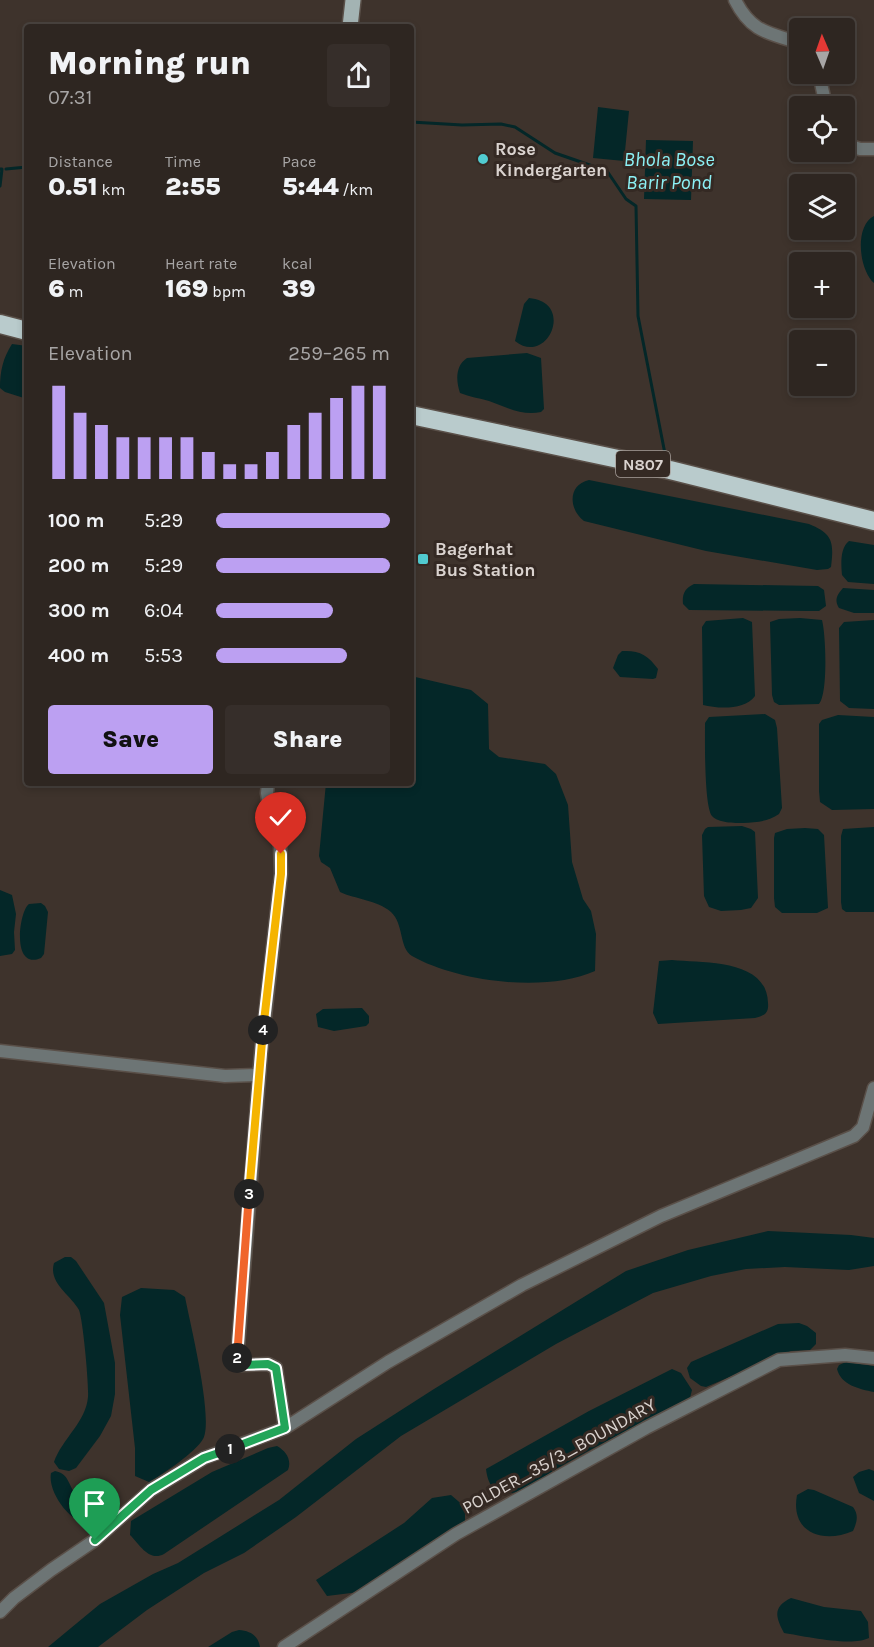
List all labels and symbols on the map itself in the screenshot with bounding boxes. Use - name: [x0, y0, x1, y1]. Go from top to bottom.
- north arrow: [789, 18, 855, 84]
- place label: Rose Kindergarten: [495, 138, 607, 181]
- water label: Bhola Bose Barir Pond: [623, 148, 715, 194]
- marker: Rose Kindergarten: [476, 152, 490, 166]
- road number: N807: [616, 451, 670, 477]
- place label: Bagerhat Bus Station: [435, 538, 536, 581]
- marker: Bagerhat Bus Station: [416, 552, 430, 566]
- pin: [255, 792, 306, 854]
- pin: 4: [248, 1015, 278, 1045]
- pin: 3: [234, 1179, 264, 1209]
- pin: 2: [222, 1343, 252, 1373]
- street label: POLDER_35/3_BOUNDARY: [458, 1393, 660, 1519]
- pin: 1: [215, 1434, 245, 1464]
- pin: [69, 1478, 120, 1540]

